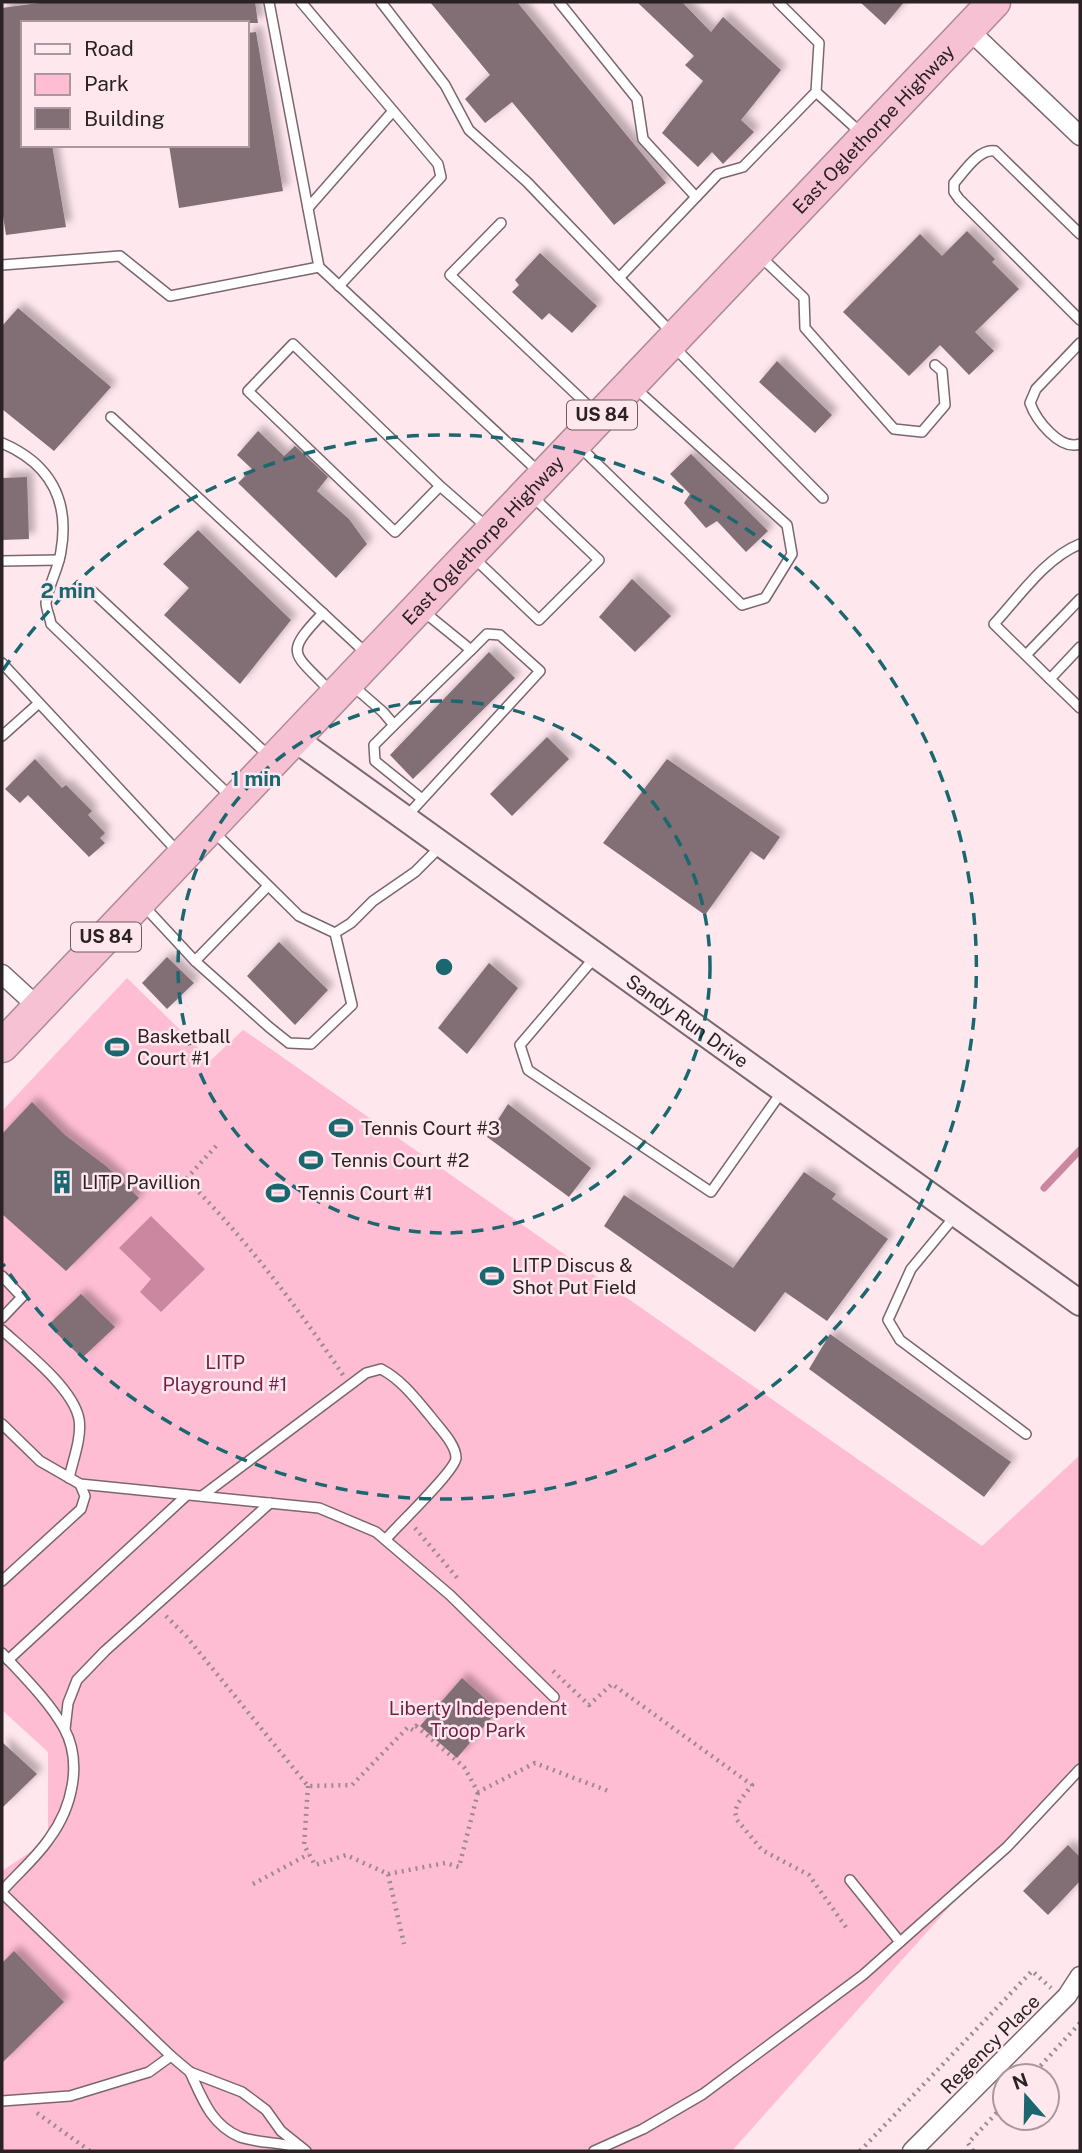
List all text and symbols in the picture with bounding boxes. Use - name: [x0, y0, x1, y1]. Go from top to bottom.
- legend: [21, 21, 248, 147]
- text: Road: [84, 36, 134, 61]
- street label: East Oglethorpe Highway: [788, 40, 959, 218]
- text: Park: [84, 71, 129, 96]
- text: Building: [84, 106, 165, 131]
- road number: US 84: [567, 400, 637, 430]
- street label: East Oglethorpe Highway: [397, 451, 568, 629]
- text: 2 min: [40, 578, 96, 603]
- text: 1 min: [231, 766, 281, 791]
- road number: US 84: [71, 922, 141, 952]
- centre of rings: [432, 955, 456, 979]
- street label: Sandy Run Drive: [622, 970, 753, 1072]
- place label: Basketball Court #1: [137, 1025, 231, 1069]
- sports icon: Basketball Court #1: [103, 1033, 131, 1061]
- sports icon: Tennis Court #3: [327, 1114, 355, 1142]
- place label: Tennis Court #3: [361, 1117, 500, 1139]
- sports icon: Tennis Court #2: [297, 1146, 325, 1174]
- place label: Tennis Court #2: [331, 1149, 469, 1171]
- building icon: LITP Pavillion: [48, 1168, 76, 1196]
- place label: LITP Pavillion: [82, 1171, 200, 1193]
- sports icon: Tennis Court #1: [264, 1179, 292, 1207]
- place label: Tennis Court #1: [298, 1182, 433, 1204]
- place label: LITP Discus & Shot Put Field: [512, 1254, 636, 1298]
- sports icon: LITP Discus & Shot Put Field: [478, 1262, 506, 1290]
- park label: LITP Playground #1: [163, 1351, 287, 1395]
- park label: Liberty Independent Troop Park: [389, 1697, 567, 1741]
- street label: Regency Place: [936, 1990, 1044, 2098]
- north arrow: [991, 2062, 1061, 2132]
- text: N: [1009, 2068, 1031, 2094]

